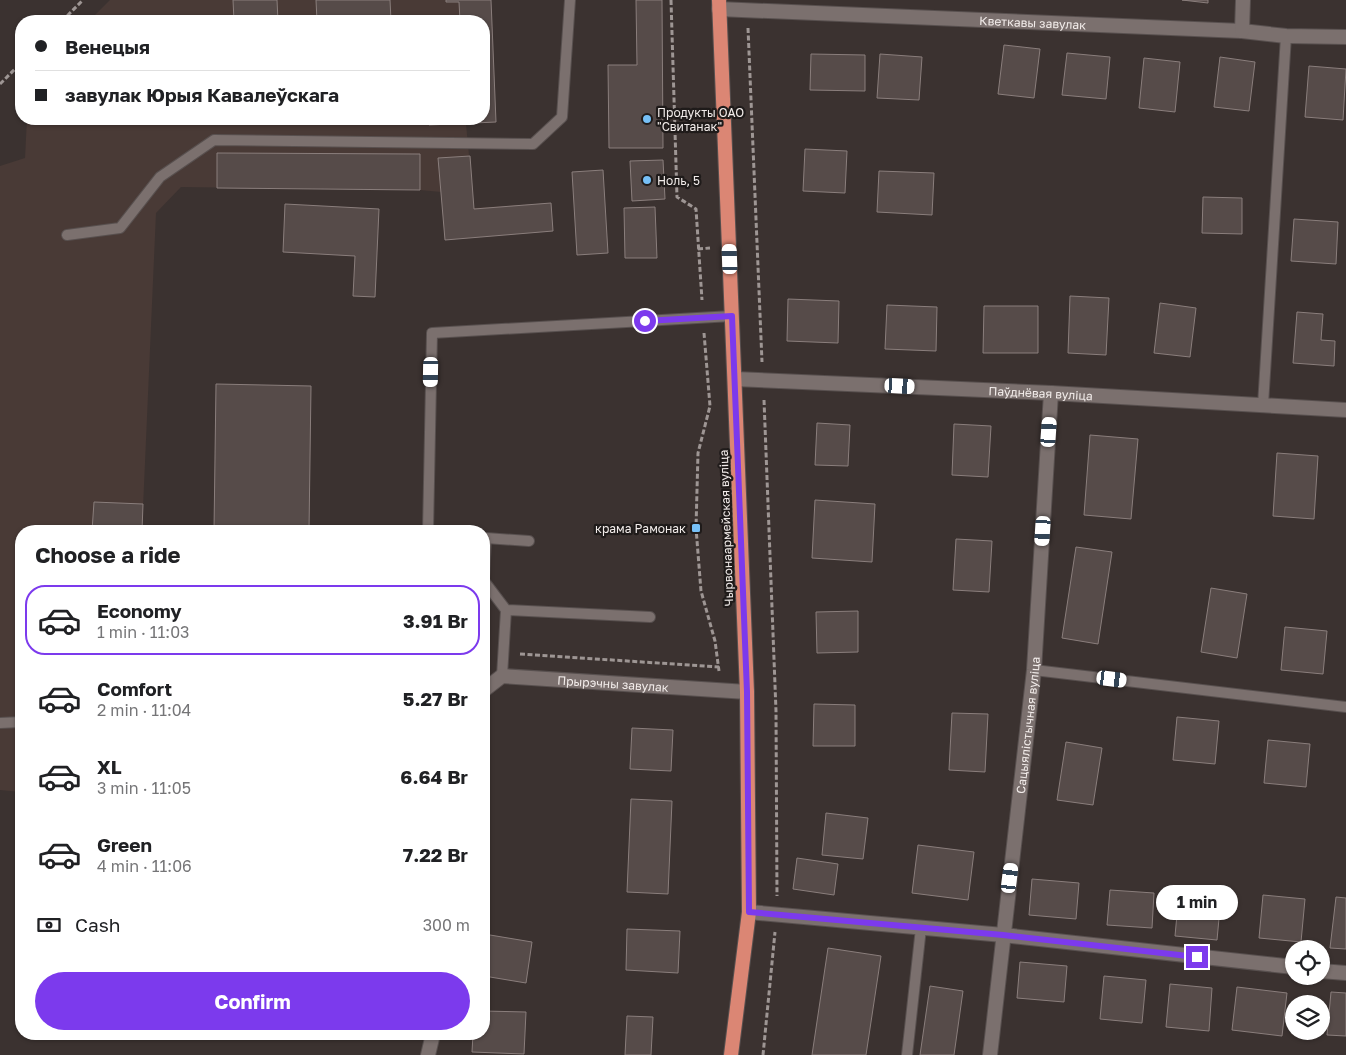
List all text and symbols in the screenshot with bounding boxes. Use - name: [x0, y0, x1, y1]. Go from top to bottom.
- street label: Кветкавы завулак: [979, 12, 1087, 32]
- text: Венецыя: [65, 35, 150, 58]
- text: завулак Юрыя Кавалеўскага: [65, 83, 339, 106]
- place label: Продукты ОАО "Свитанак": [657, 105, 744, 134]
- marker: Продукты ОАО "Свитанак": [641, 113, 653, 125]
- place label: Ноль, 5: [657, 173, 700, 188]
- marker: Ноль, 5: [641, 174, 653, 186]
- car: [721, 244, 738, 274]
- route start: [634, 310, 656, 332]
- car: [423, 357, 438, 387]
- car: [884, 378, 915, 394]
- street label: Паўднёвая вуліца: [988, 383, 1093, 403]
- car: [1040, 417, 1057, 447]
- street label: Чырвонаармейская вуліца: [716, 449, 736, 607]
- car: [1034, 516, 1051, 546]
- place label: крама Рамонак: [595, 521, 686, 536]
- marker: крама Рамонак: [690, 522, 702, 534]
- text: Choose a ride: [35, 541, 181, 568]
- icon: car: [37, 598, 82, 643]
- text: Economy: [97, 599, 182, 622]
- text: 3.91 Br: [403, 609, 468, 632]
- text: 1 min · 11:03: [97, 622, 189, 642]
- street label: Сацыялістычная вуліца: [1012, 656, 1042, 794]
- car: [1096, 670, 1127, 688]
- street label: Прырэчны завулак: [557, 672, 669, 694]
- icon: car: [37, 676, 82, 721]
- text: Comfort: [97, 677, 172, 700]
- text: 5.27 Br: [403, 687, 468, 710]
- text: 2 min · 11:04: [97, 700, 191, 720]
- icon: car: [37, 754, 82, 799]
- text: XL: [97, 755, 122, 778]
- text: 6.64 Br: [400, 765, 468, 788]
- text: 3 min · 11:05: [97, 778, 191, 798]
- icon: car: [37, 832, 82, 877]
- text: Green: [97, 833, 152, 856]
- text: 7.22 Br: [403, 843, 468, 866]
- text: 4 min · 11:06: [97, 856, 192, 876]
- car: [1000, 862, 1019, 894]
- callout: 1 min: [1156, 884, 1238, 920]
- text: 1 min: [1177, 892, 1217, 912]
- icon: cash: [35, 911, 63, 939]
- text: Cash: [75, 913, 120, 936]
- text: 300 m: [423, 915, 470, 935]
- map controls: [1285, 940, 1330, 1040]
- button: locate: [1285, 940, 1330, 985]
- route end: [1186, 946, 1208, 968]
- button: Confirm: [35, 972, 470, 1030]
- button: layers: [1285, 995, 1330, 1040]

